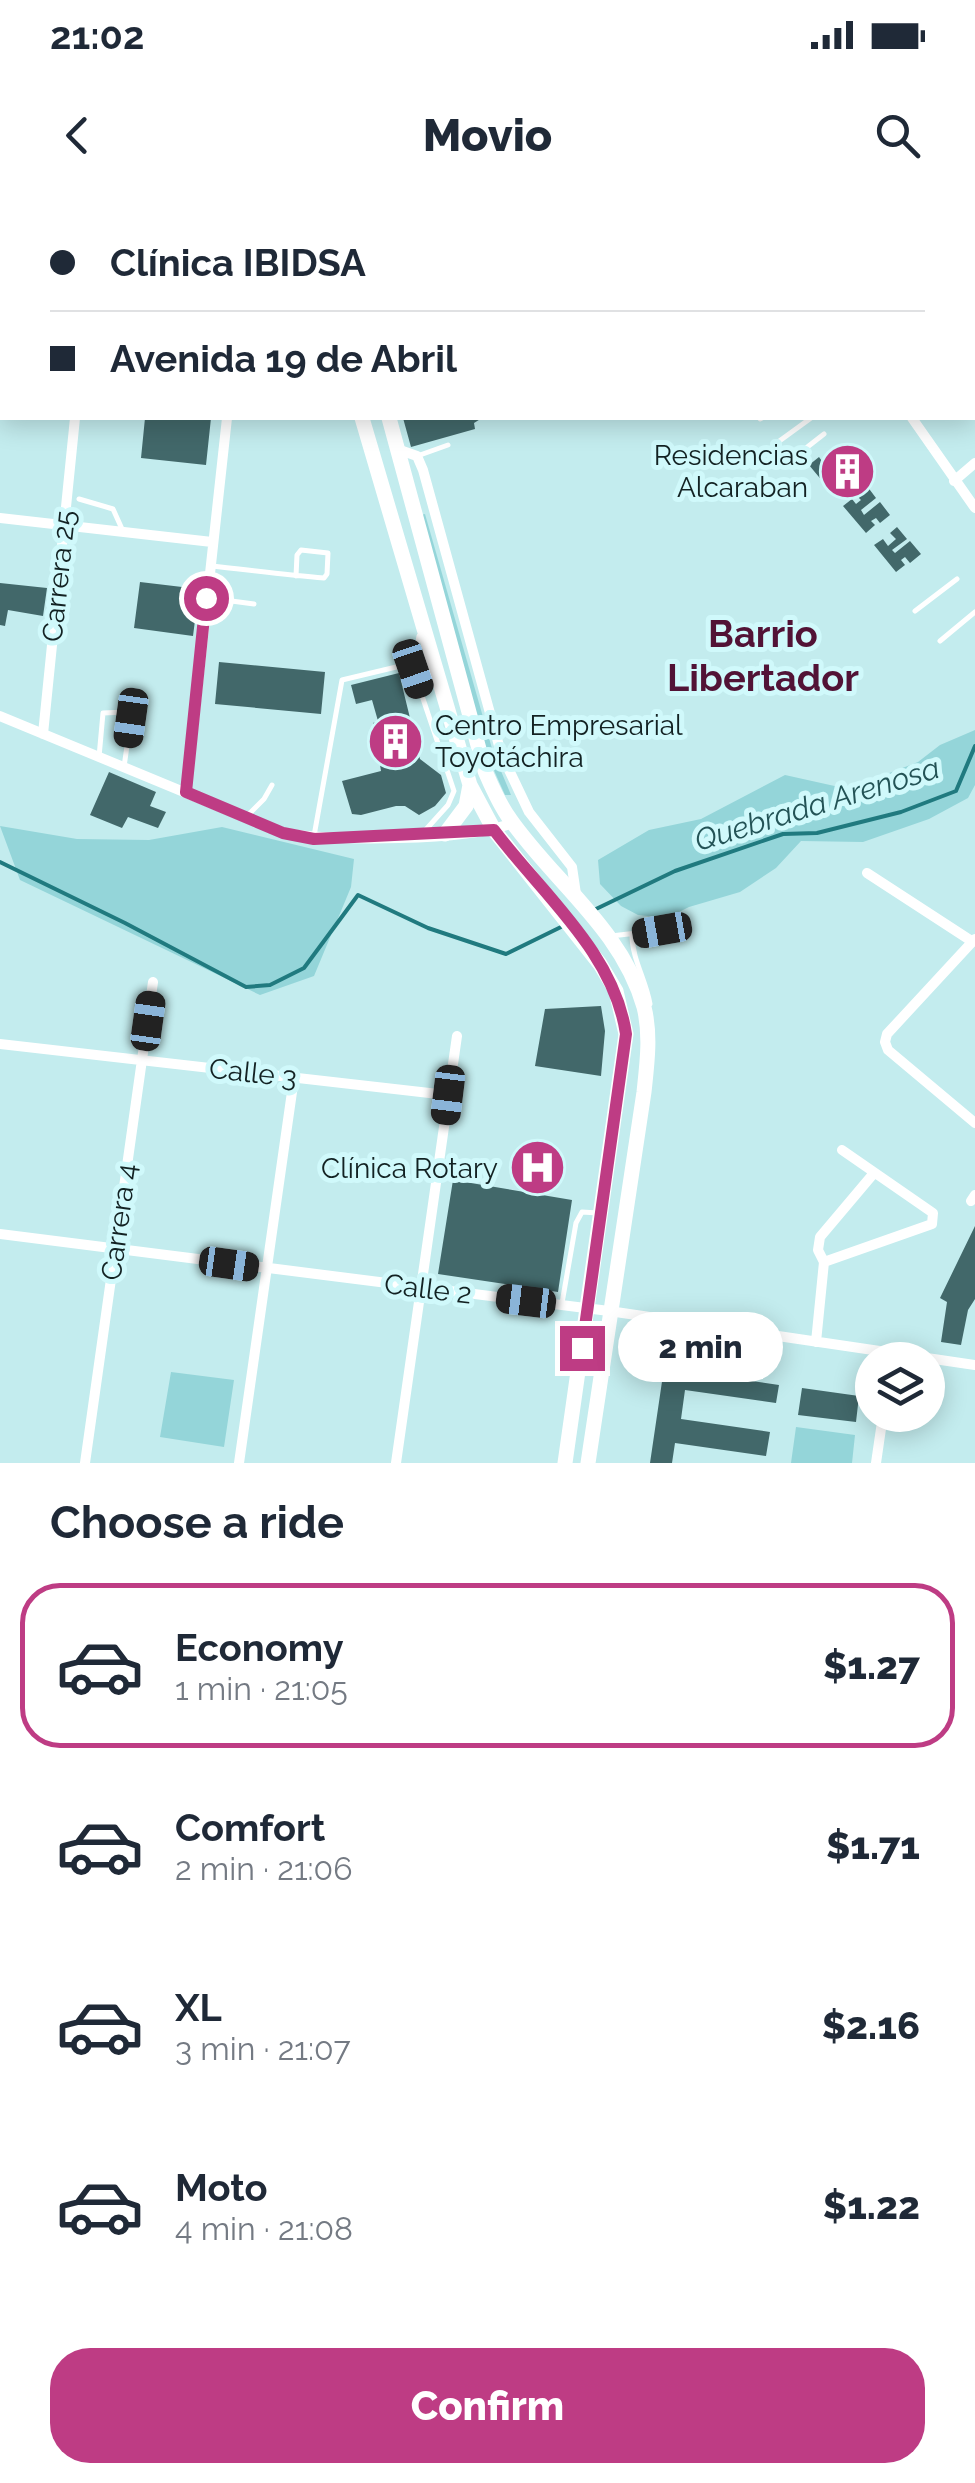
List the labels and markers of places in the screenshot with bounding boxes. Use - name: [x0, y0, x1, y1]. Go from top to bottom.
- place label: Residencias Alcaraban: [654, 439, 808, 504]
- building icon: Residencias Alcaraban: [817, 441, 877, 501]
- place label: Centro Empresarial Toyotáchira: [435, 709, 683, 774]
- building icon: Centro Empresarial Toyotáchira: [366, 711, 426, 771]
- hospital icon: Clínica Rotary: [507, 1138, 567, 1198]
- place label: Clínica Rotary: [321, 1152, 498, 1185]

